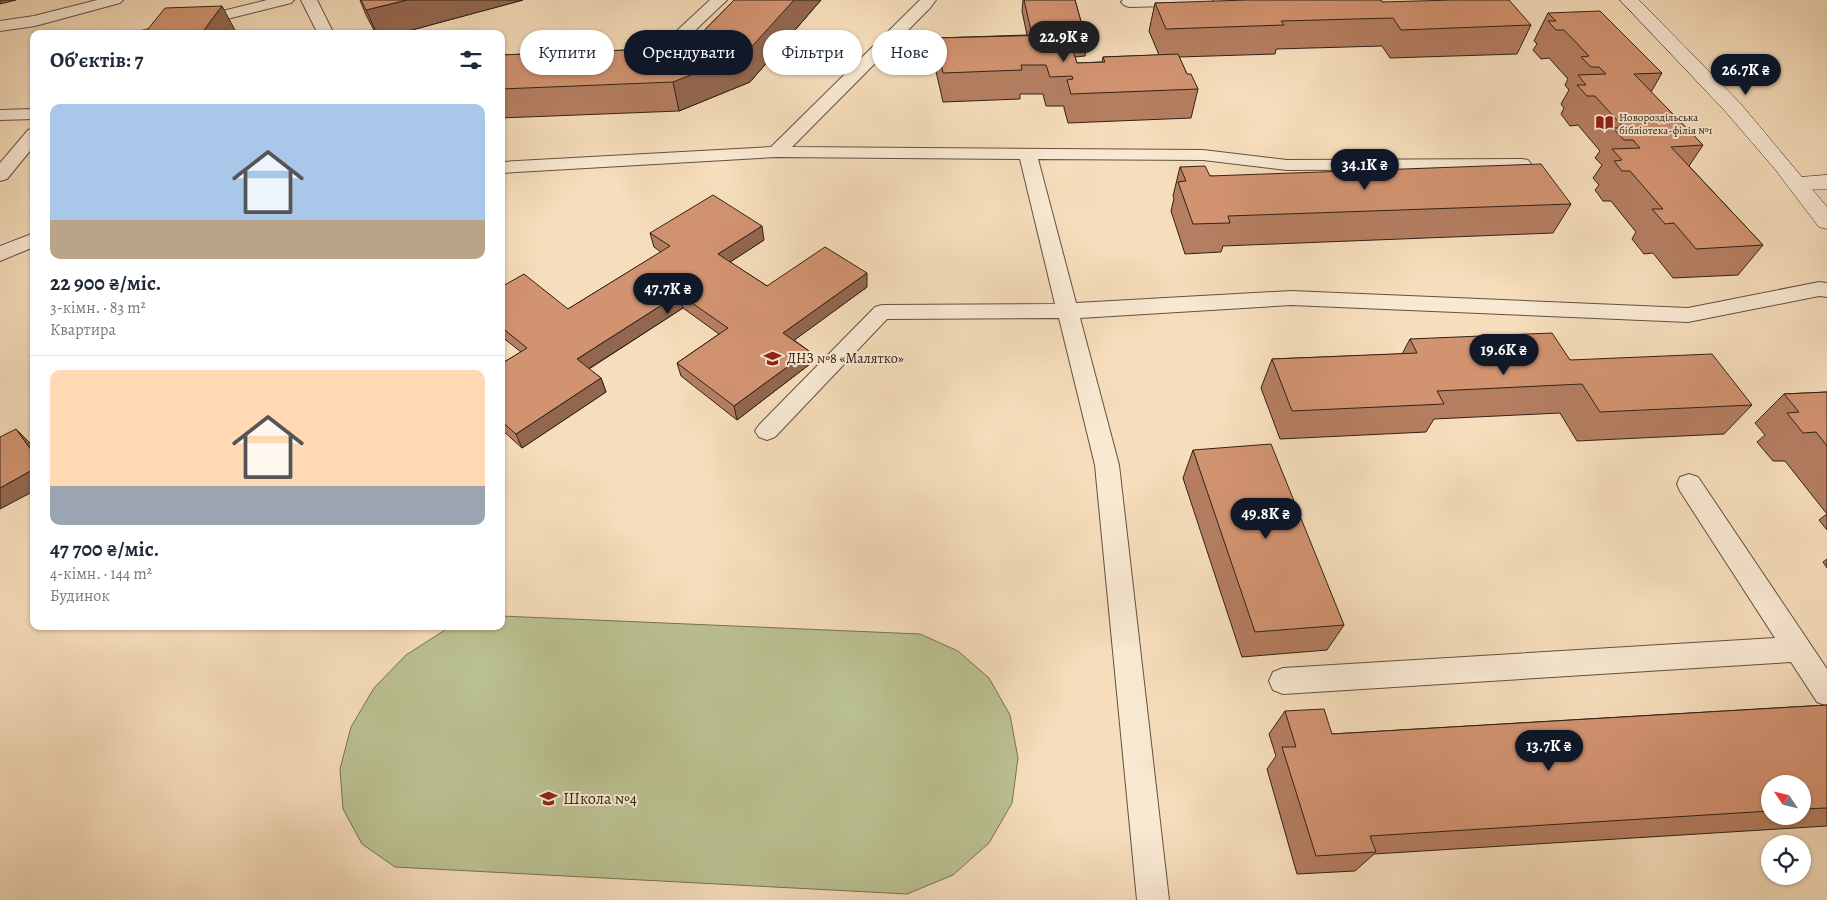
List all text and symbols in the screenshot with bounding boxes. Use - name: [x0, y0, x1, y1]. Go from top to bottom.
- pin: 22.9K ₴: [1018, 20, 1110, 63]
- text: 22.9K ₴: [1039, 26, 1089, 48]
- chip: Купити: [520, 30, 614, 75]
- chip: Орендувати: [624, 30, 753, 75]
- chip: Фільтри: [763, 30, 862, 75]
- chip: Нове: [872, 30, 947, 75]
- text: Об’єктів: 7: [50, 46, 143, 74]
- icon: filters: [457, 46, 485, 74]
- pin: 26.7K ₴: [1700, 54, 1792, 96]
- text: 26.7K ₴: [1722, 59, 1770, 81]
- place label: Новороздільська бібліотека-філія №1: [1619, 110, 1713, 138]
- library icon: Новороздільська бібліотека-філія №1: [1595, 113, 1615, 133]
- icon: home: [223, 137, 313, 227]
- pin: 34.1K ₴: [1319, 148, 1411, 191]
- text: 34.1K ₴: [1342, 154, 1388, 176]
- text: 22 900 ₴/міс.: [50, 269, 161, 297]
- pin: 47.7K ₴: [622, 272, 714, 315]
- text: 47.7K ₴: [644, 278, 692, 300]
- text: 3-кімн. · 83 m²: [50, 297, 146, 319]
- text: Квартира: [50, 319, 116, 341]
- pin: 19.6K ₴: [1458, 334, 1550, 376]
- text: 19.6K ₴: [1481, 339, 1527, 361]
- school or university icon: ДНЗ №8 «Малятко»: [763, 348, 783, 368]
- place label: ДНЗ №8 «Малятко»: [787, 349, 904, 368]
- icon: home: [223, 402, 313, 492]
- pin: 49.8K ₴: [1220, 498, 1312, 540]
- text: 49.8K ₴: [1242, 503, 1290, 525]
- text: 47 700 ₴/міс.: [50, 535, 159, 563]
- text: 4-кімн. · 144 m²: [50, 563, 152, 585]
- text: Будинок: [50, 585, 110, 607]
- pin: 13.7K ₴: [1503, 730, 1595, 772]
- text: 13.7K ₴: [1526, 735, 1572, 757]
- north arrow: [1761, 775, 1811, 825]
- map controls: [1761, 775, 1811, 885]
- place label: Школа №4: [563, 788, 637, 810]
- school or university icon: Школа №4: [539, 789, 559, 809]
- button: locate: [1761, 835, 1811, 885]

